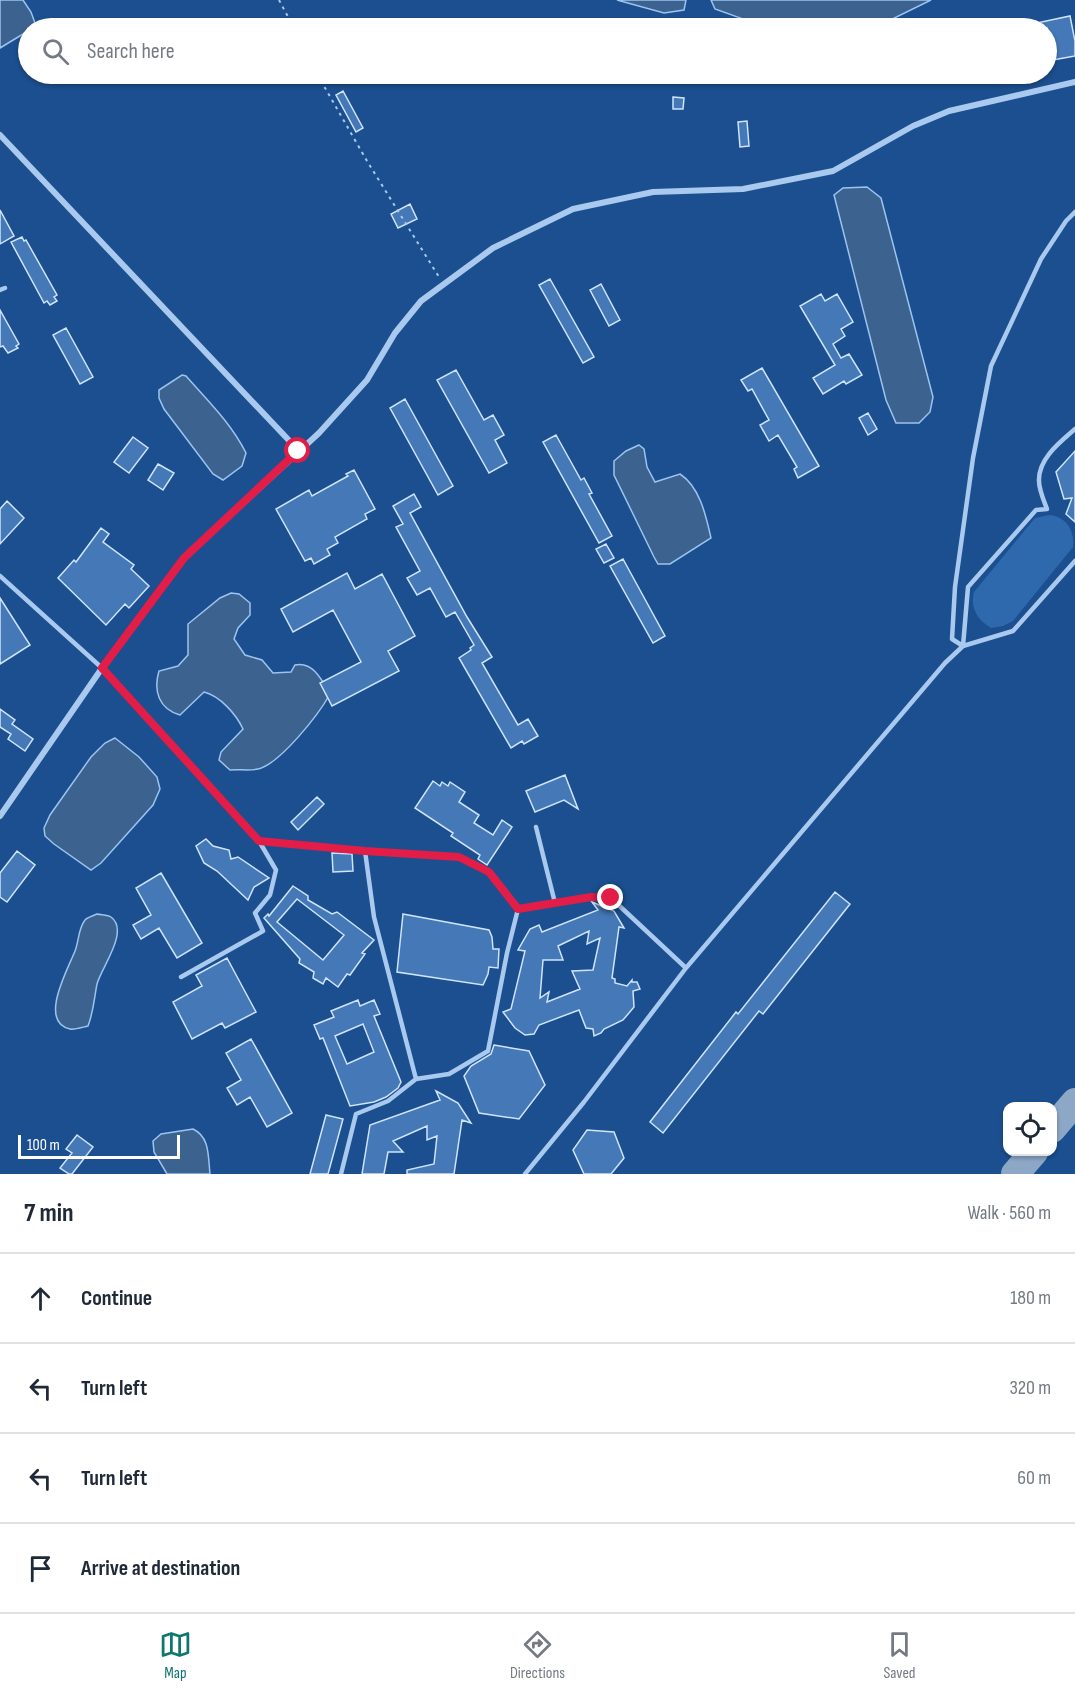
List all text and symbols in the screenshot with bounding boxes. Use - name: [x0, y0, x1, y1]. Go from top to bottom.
- search box: [18, 18, 1057, 84]
- icon: search: [39, 35, 72, 68]
- text: Search here: [87, 38, 174, 65]
- route start: [284, 437, 310, 463]
- route end: [597, 884, 623, 910]
- map controls: [1003, 1102, 1057, 1156]
- button: locate: [1003, 1102, 1057, 1156]
- scale bar: [18, 1132, 180, 1160]
- text: 100 m: [27, 1136, 60, 1155]
- text: 7 min: [24, 1198, 73, 1229]
- text: Walk · 560 m: [967, 1201, 1051, 1225]
- icon: ahead: [24, 1282, 57, 1315]
- text: Continue: [81, 1285, 152, 1312]
- text: 180 m: [1010, 1286, 1051, 1310]
- icon: left: [24, 1372, 57, 1405]
- text: Turn left: [81, 1375, 147, 1402]
- text: 320 m: [1009, 1376, 1051, 1400]
- icon: left: [24, 1462, 57, 1495]
- text: Turn left: [81, 1465, 147, 1492]
- text: 60 m: [1017, 1466, 1051, 1490]
- icon: arrive: [24, 1552, 57, 1585]
- text: Arrive at destination: [81, 1555, 240, 1582]
- tab: Map: [159, 1628, 192, 1683]
- tab: Directions: [510, 1628, 565, 1683]
- tab: Saved: [883, 1628, 916, 1683]

